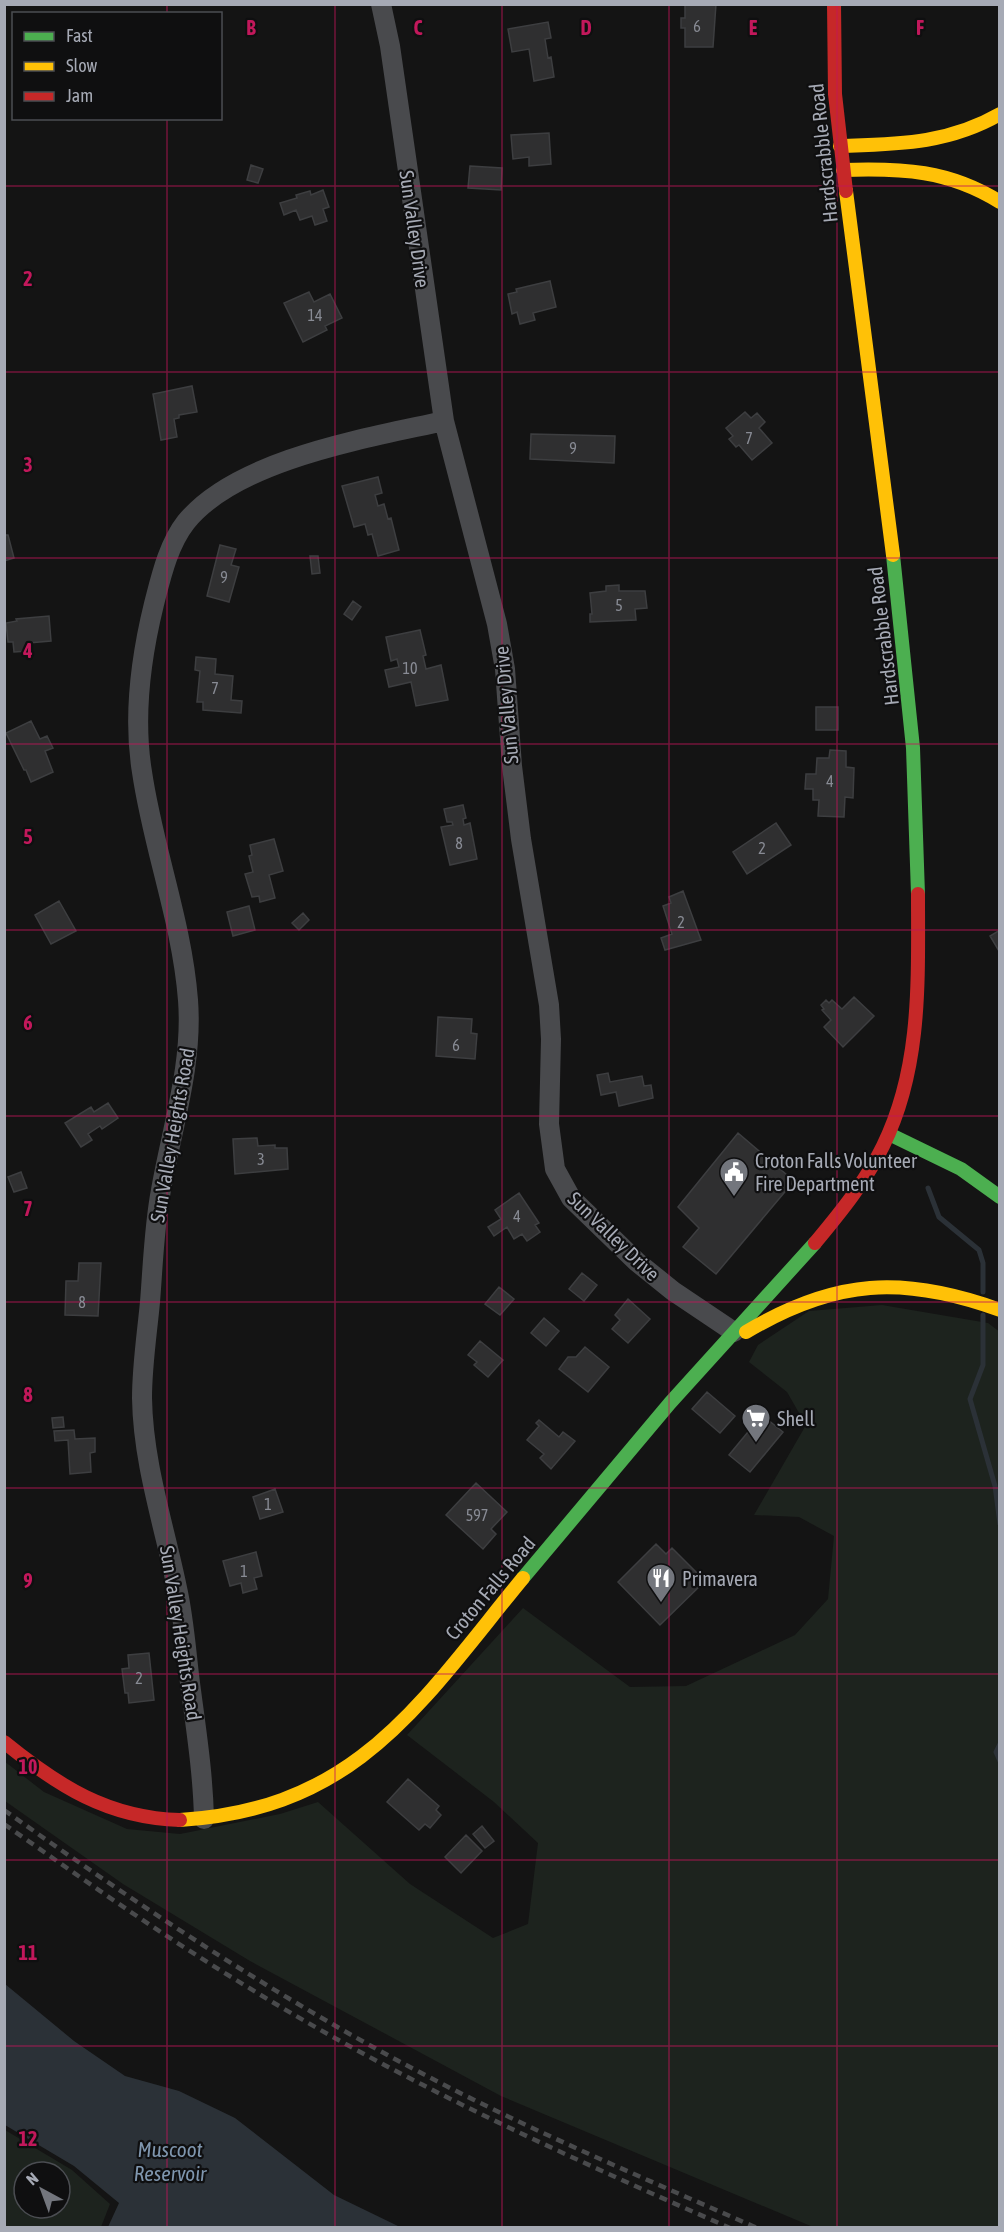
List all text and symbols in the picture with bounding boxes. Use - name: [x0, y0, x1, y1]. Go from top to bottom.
- legend: [12, 12, 222, 120]
- text: B: [246, 16, 256, 39]
- text: C: [414, 16, 423, 39]
- text: D: [580, 16, 592, 39]
- text: E: [749, 16, 758, 39]
- text: F: [916, 16, 924, 39]
- house number: 6: [693, 17, 701, 35]
- text: Fast: [66, 25, 93, 46]
- text: Slow: [66, 55, 97, 76]
- street label: Hardscrabble Road: [804, 82, 842, 224]
- text: Jam: [66, 85, 93, 106]
- street label: Sun Valley Drive: [395, 169, 435, 289]
- text: 2: [23, 267, 33, 290]
- house number: 14: [307, 306, 323, 324]
- house number: 7: [745, 429, 753, 447]
- house number: 9: [569, 439, 577, 457]
- text: 3: [23, 453, 33, 476]
- street label: Hardscrabble Road: [863, 565, 903, 707]
- house number: 9: [220, 568, 228, 586]
- house number: 5: [615, 596, 623, 614]
- text: 4: [22, 639, 33, 662]
- street label: Sun Valley Drive: [489, 645, 523, 765]
- house number: 10: [402, 659, 418, 677]
- house number: 7: [211, 679, 219, 697]
- house number: 4: [826, 772, 834, 790]
- text: 5: [23, 825, 33, 848]
- house number: 8: [455, 834, 463, 852]
- house number: 2: [758, 839, 766, 857]
- house number: 2: [677, 913, 685, 931]
- text: 6: [23, 1011, 33, 1034]
- house number: 6: [452, 1036, 460, 1054]
- street label: Sun Valley Heights Road: [145, 1046, 199, 1224]
- place label: Croton Falls Volunteer Fire Department: [755, 1149, 918, 1195]
- house number: 3: [257, 1150, 265, 1168]
- public building icon: Croton Falls Volunteer Fire Department: [718, 1156, 750, 1198]
- street label: Sun Valley Drive: [564, 1187, 664, 1285]
- text: 7: [23, 1197, 33, 1220]
- house number: 4: [513, 1207, 521, 1225]
- house number: 8: [78, 1293, 86, 1311]
- text: 8: [23, 1383, 33, 1406]
- supermarket icon: Shell: [740, 1402, 772, 1444]
- place label: Shell: [777, 1407, 815, 1430]
- house number: 1: [264, 1495, 272, 1513]
- house number: 597: [466, 1506, 488, 1524]
- street label: Croton Falls Road: [440, 1532, 540, 1644]
- street label: Sun Valley Heights Road: [156, 1544, 206, 1722]
- house number: 1: [240, 1562, 248, 1580]
- restaurant icon: Primavera: [645, 1562, 677, 1604]
- place label: Primavera: [682, 1567, 758, 1590]
- text: 9: [23, 1569, 33, 1592]
- house number: 2: [135, 1669, 143, 1687]
- text: 10: [19, 1755, 37, 1778]
- text: 11: [19, 1941, 37, 1964]
- text: 12: [19, 2127, 37, 2150]
- water label: Muscoot Reservoir: [134, 2137, 207, 2185]
- north arrow: [12, 2160, 72, 2220]
- text: N: [23, 2169, 42, 2189]

